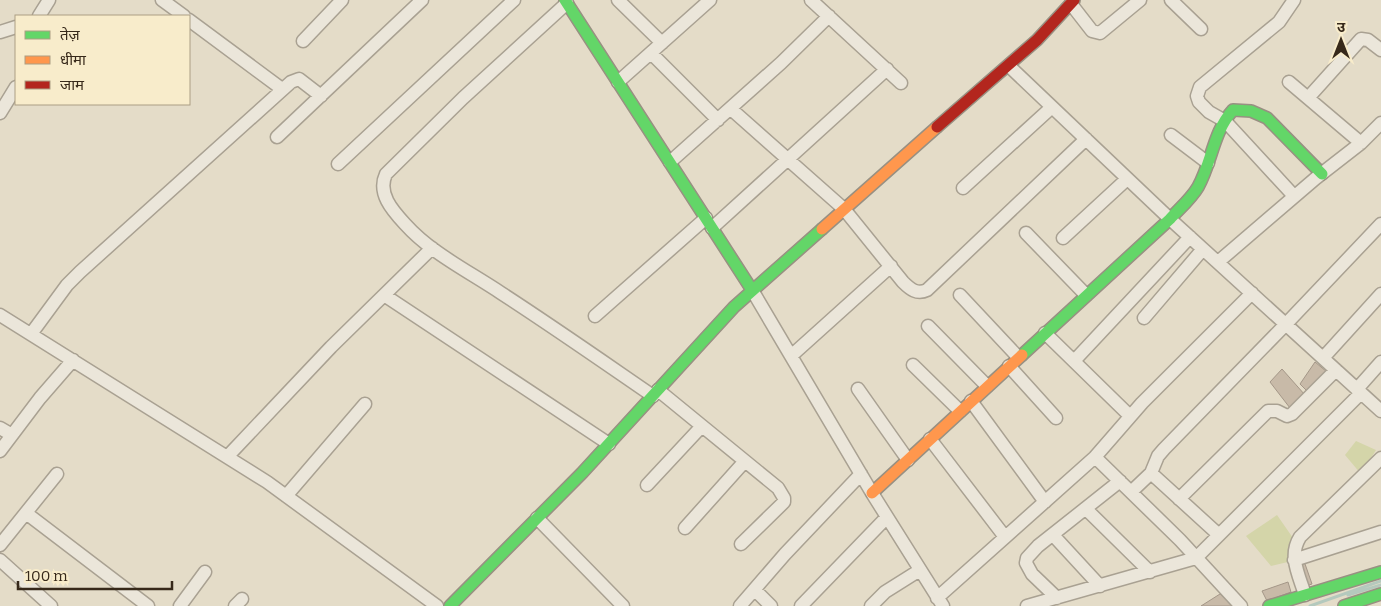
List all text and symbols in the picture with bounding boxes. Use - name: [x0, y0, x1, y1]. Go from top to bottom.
- legend: [15, 15, 190, 105]
- north arrow: [1316, 15, 1366, 65]
- text: उ: [1337, 19, 1346, 36]
- text: तेज़: [60, 26, 81, 44]
- text: धीमा: [60, 51, 87, 69]
- text: जाम: [60, 76, 85, 94]
- scale bar: [18, 558, 171, 590]
- text: 100 m: [25, 567, 68, 585]

